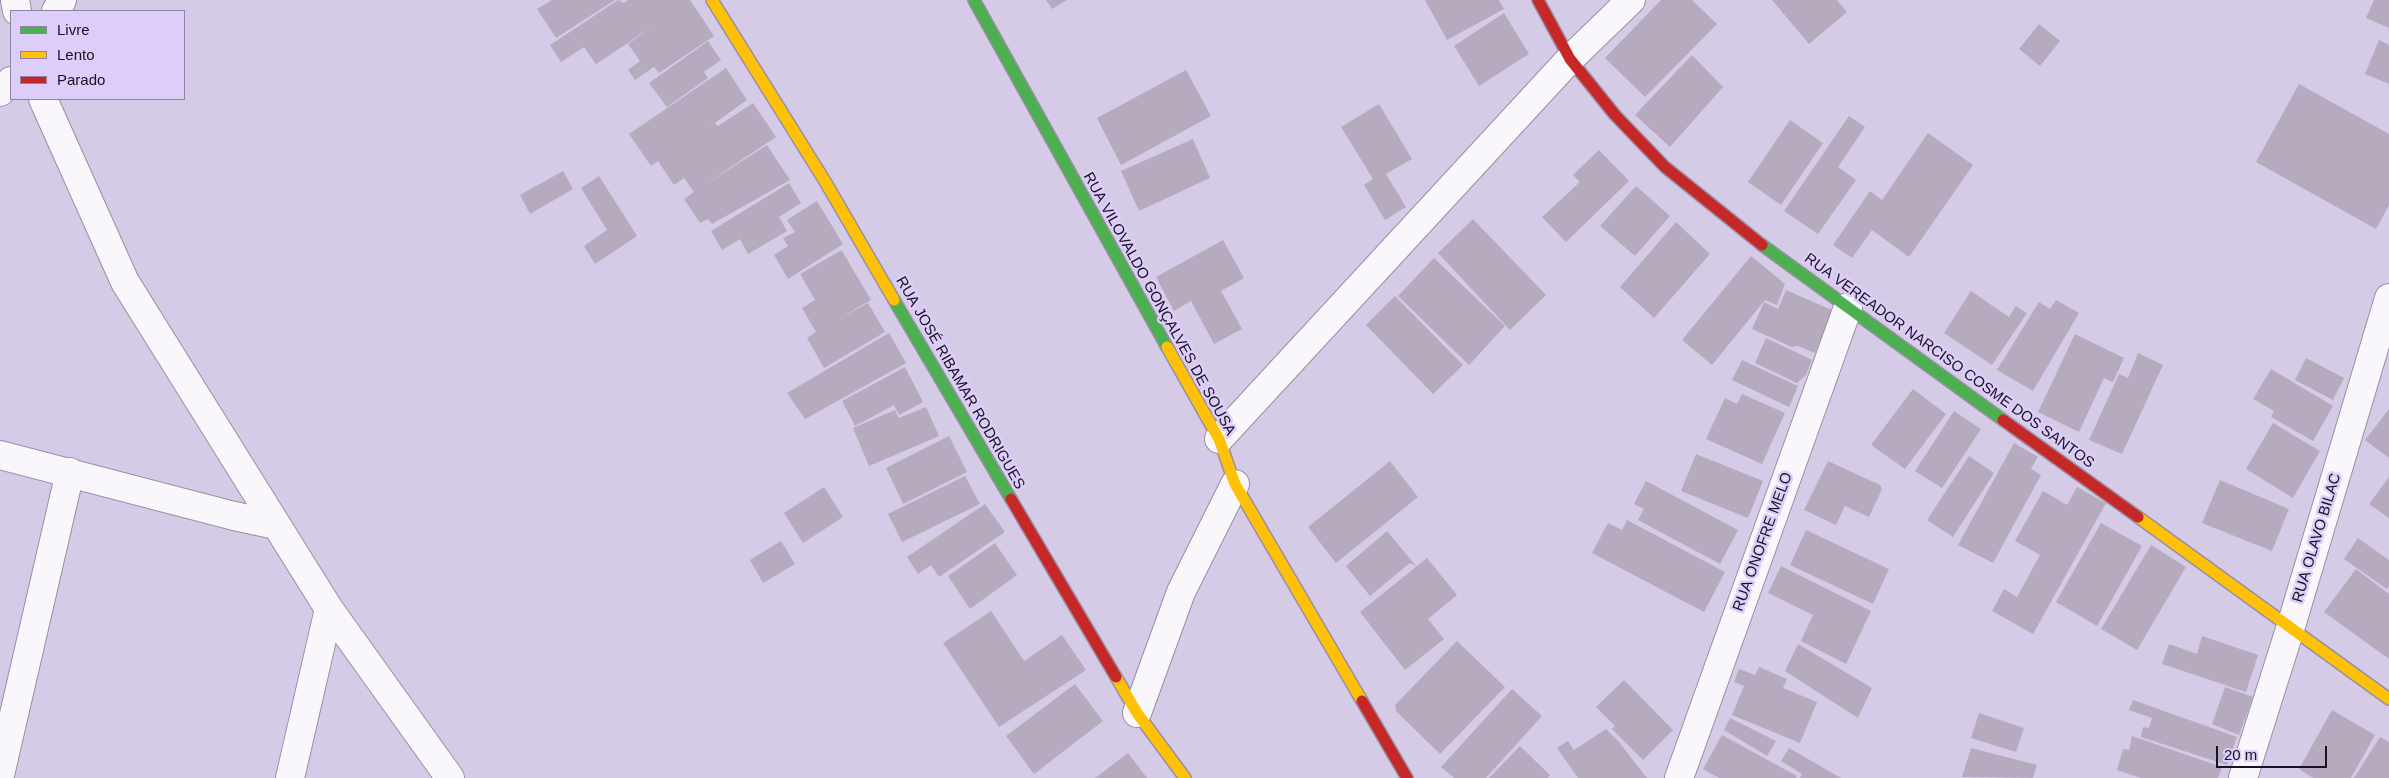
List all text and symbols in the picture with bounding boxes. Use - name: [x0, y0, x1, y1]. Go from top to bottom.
- legend: [10, 10, 185, 100]
- text: Livre: [57, 21, 90, 38]
- text: Lento: [57, 46, 95, 63]
- text: Parado: [57, 71, 105, 88]
- street label: RUA VILOVALDO GONÇALVES DE SOUSA: [1079, 169, 1239, 439]
- street label: RUA VEREADOR NARCISO COSME DOS SANTOS: [1801, 250, 2097, 472]
- street label: RUA JOSÉ RIBAMAR RODRIGUES: [892, 273, 1028, 493]
- street label: RUA ONOFRE MELO: [1729, 470, 1797, 614]
- street label: RUA OLAVO BILAC: [2289, 471, 2345, 605]
- scale bar: [2219, 736, 2330, 768]
- text: 20 m: [2224, 746, 2257, 763]

